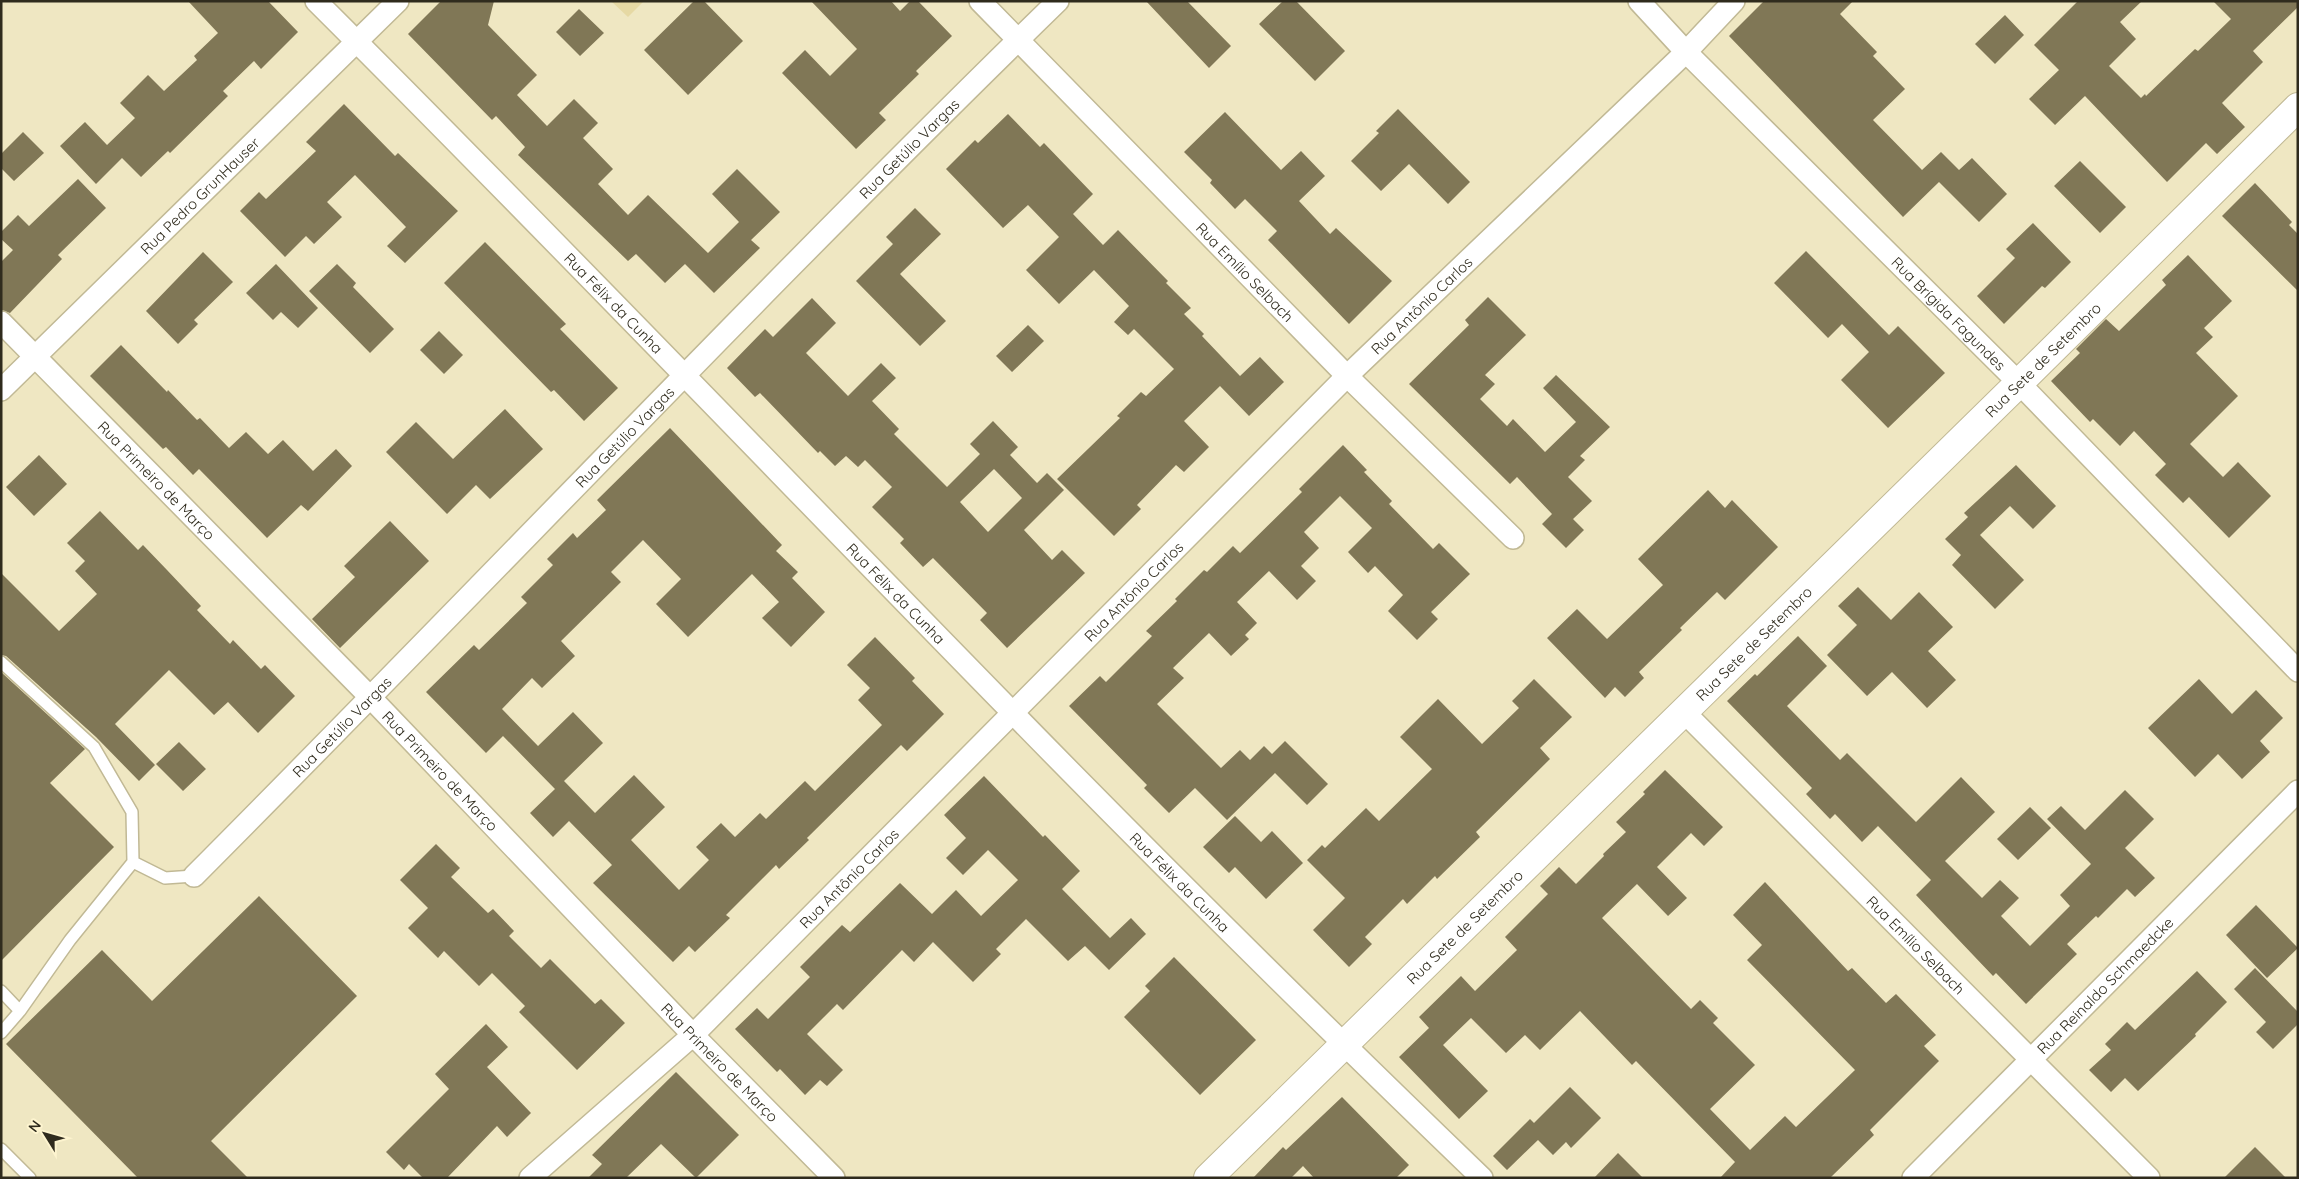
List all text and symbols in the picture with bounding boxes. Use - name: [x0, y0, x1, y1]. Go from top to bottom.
- street label: Rua Getúlio Vargas: [855, 94, 963, 202]
- street label: Rua Pedro GrunHauser: [136, 133, 263, 258]
- street label: Rua Emílio Selbach: [1192, 218, 1298, 326]
- street label: Rua Félix da Cunha: [560, 248, 667, 357]
- street label: Rua Antônio Carlos: [1366, 252, 1476, 358]
- street label: Rua Brígida Fagundes: [1888, 252, 2010, 374]
- street label: Rua Sete de Setembro: [1981, 298, 2105, 421]
- street label: Rua Getúlio Vargas: [571, 382, 678, 491]
- street label: Rua Primeiro de Março: [94, 417, 219, 544]
- street label: Rua Antônio Carlos: [1080, 537, 1187, 645]
- street label: Rua Félix da Cunha: [843, 539, 949, 648]
- street label: Rua Sete de Setembro: [1691, 582, 1816, 704]
- street label: Rua Getúlio Vargas: [288, 672, 395, 781]
- street label: Rua Primeiro de Março: [378, 706, 502, 835]
- street label: Rua Antônio Carlos: [795, 824, 903, 932]
- street label: Rua Félix da Cunha: [1126, 828, 1234, 936]
- street label: Rua Sete de Setembro: [1402, 865, 1527, 988]
- street label: Rua Emílio Selbach: [1863, 891, 1969, 998]
- street label: Rua Reinaldo Schmaedcke: [2033, 913, 2177, 1058]
- street label: Rua Primeiro de Março: [658, 999, 783, 1126]
- north arrow: [20, 1109, 70, 1159]
- text: N: [24, 1117, 45, 1136]

